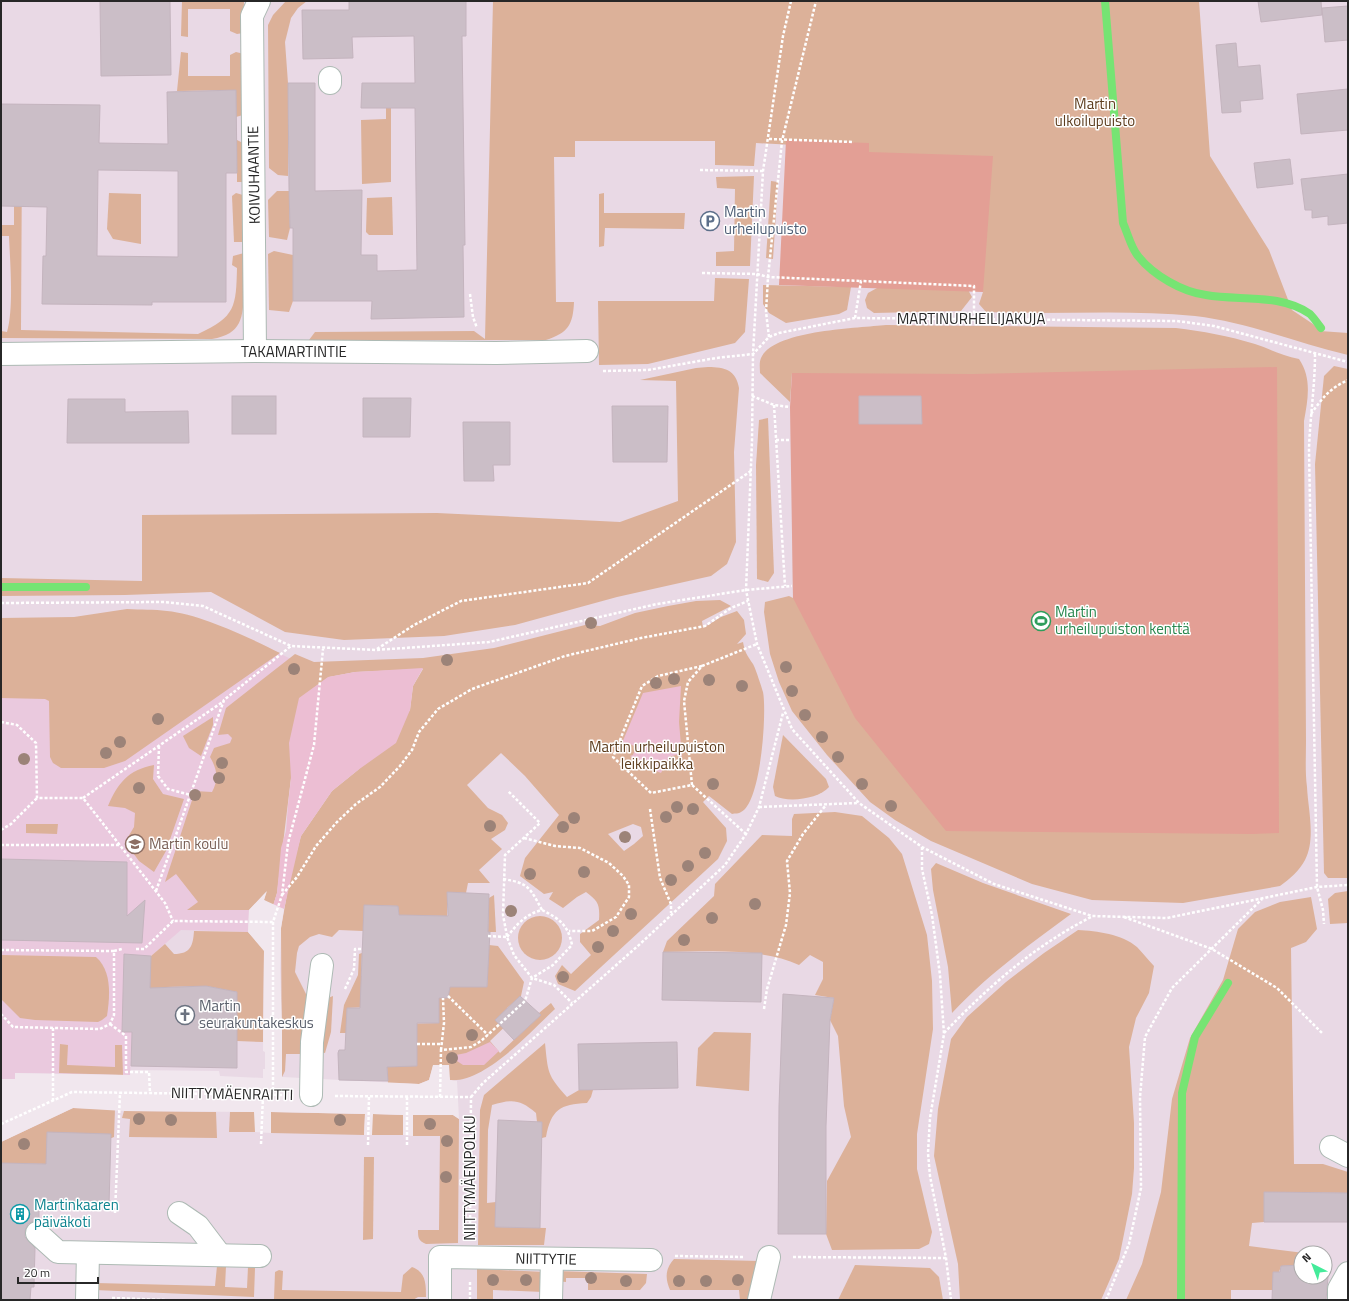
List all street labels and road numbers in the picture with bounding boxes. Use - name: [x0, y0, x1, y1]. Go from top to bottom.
- street label: KOIVUHAANTIE: [241, 126, 266, 224]
- street label: MARTINURHEILIJAKUJA: [897, 307, 1045, 330]
- street label: TAKAMARTINTIE: [241, 340, 347, 363]
- street label: NIITTYMÄENRAITTI: [171, 1081, 293, 1106]
- street label: NIITTYMÄENPOLKU: [458, 1115, 481, 1241]
- street label: NIITTYTIE: [515, 1246, 577, 1271]

